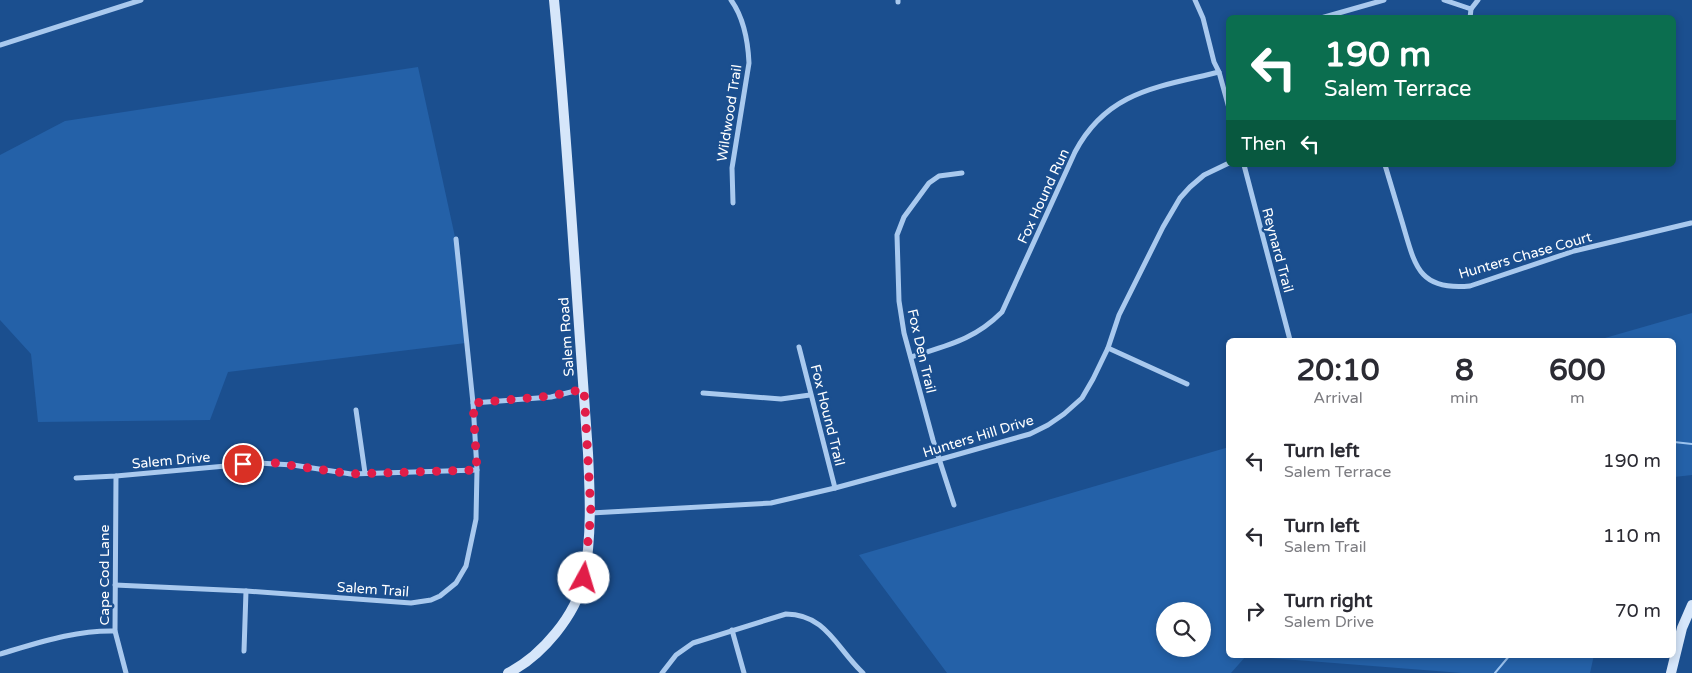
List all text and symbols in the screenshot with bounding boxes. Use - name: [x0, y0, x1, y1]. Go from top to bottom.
- text: 190 m: [1324, 34, 1431, 76]
- icon: left: [1241, 35, 1306, 100]
- street label: Wildwood Trail: [713, 63, 746, 163]
- text: Salem Terrace: [1324, 76, 1472, 102]
- icon: left: [1296, 130, 1324, 158]
- text: Then: [1241, 133, 1286, 155]
- street label: Fox Hound Run: [1014, 146, 1073, 246]
- street label: Reynard Trail: [1258, 206, 1297, 294]
- street label: Hunters Chase Court: [1457, 228, 1594, 283]
- street label: Salem Road: [555, 297, 578, 377]
- street label: Fox Den Trail: [904, 307, 939, 395]
- text: 20:10: [1296, 352, 1380, 389]
- text: 8: [1455, 352, 1474, 389]
- text: 600: [1549, 352, 1606, 389]
- street label: Fox Hound Trail: [807, 363, 848, 468]
- text: Arrival: [1313, 388, 1363, 408]
- text: min: [1450, 388, 1479, 408]
- text: m: [1570, 388, 1585, 408]
- street label: Hunters Hill Drive: [921, 411, 1036, 461]
- text: Turn left: [1284, 440, 1360, 462]
- pin: [222, 443, 264, 485]
- icon: left: [1241, 447, 1269, 475]
- street label: Salem Drive: [131, 449, 211, 472]
- icon: arrive: [229, 450, 257, 478]
- text: 190 m: [1603, 450, 1661, 472]
- text: Salem Terrace: [1284, 462, 1391, 482]
- text: Turn left: [1284, 515, 1360, 537]
- icon: left: [1241, 522, 1269, 550]
- street label: Cape Cod Lane: [96, 524, 113, 625]
- text: 110 m: [1603, 525, 1661, 547]
- text: Salem Trail: [1284, 537, 1367, 557]
- position arrow: [557, 551, 609, 603]
- street label: Salem Trail: [336, 578, 410, 600]
- text: Turn right: [1284, 590, 1372, 612]
- icon: right: [1241, 597, 1269, 625]
- text: 70 m: [1615, 600, 1661, 622]
- map controls: [1156, 602, 1211, 657]
- button: search: [1156, 602, 1211, 657]
- text: Salem Drive: [1284, 612, 1374, 632]

